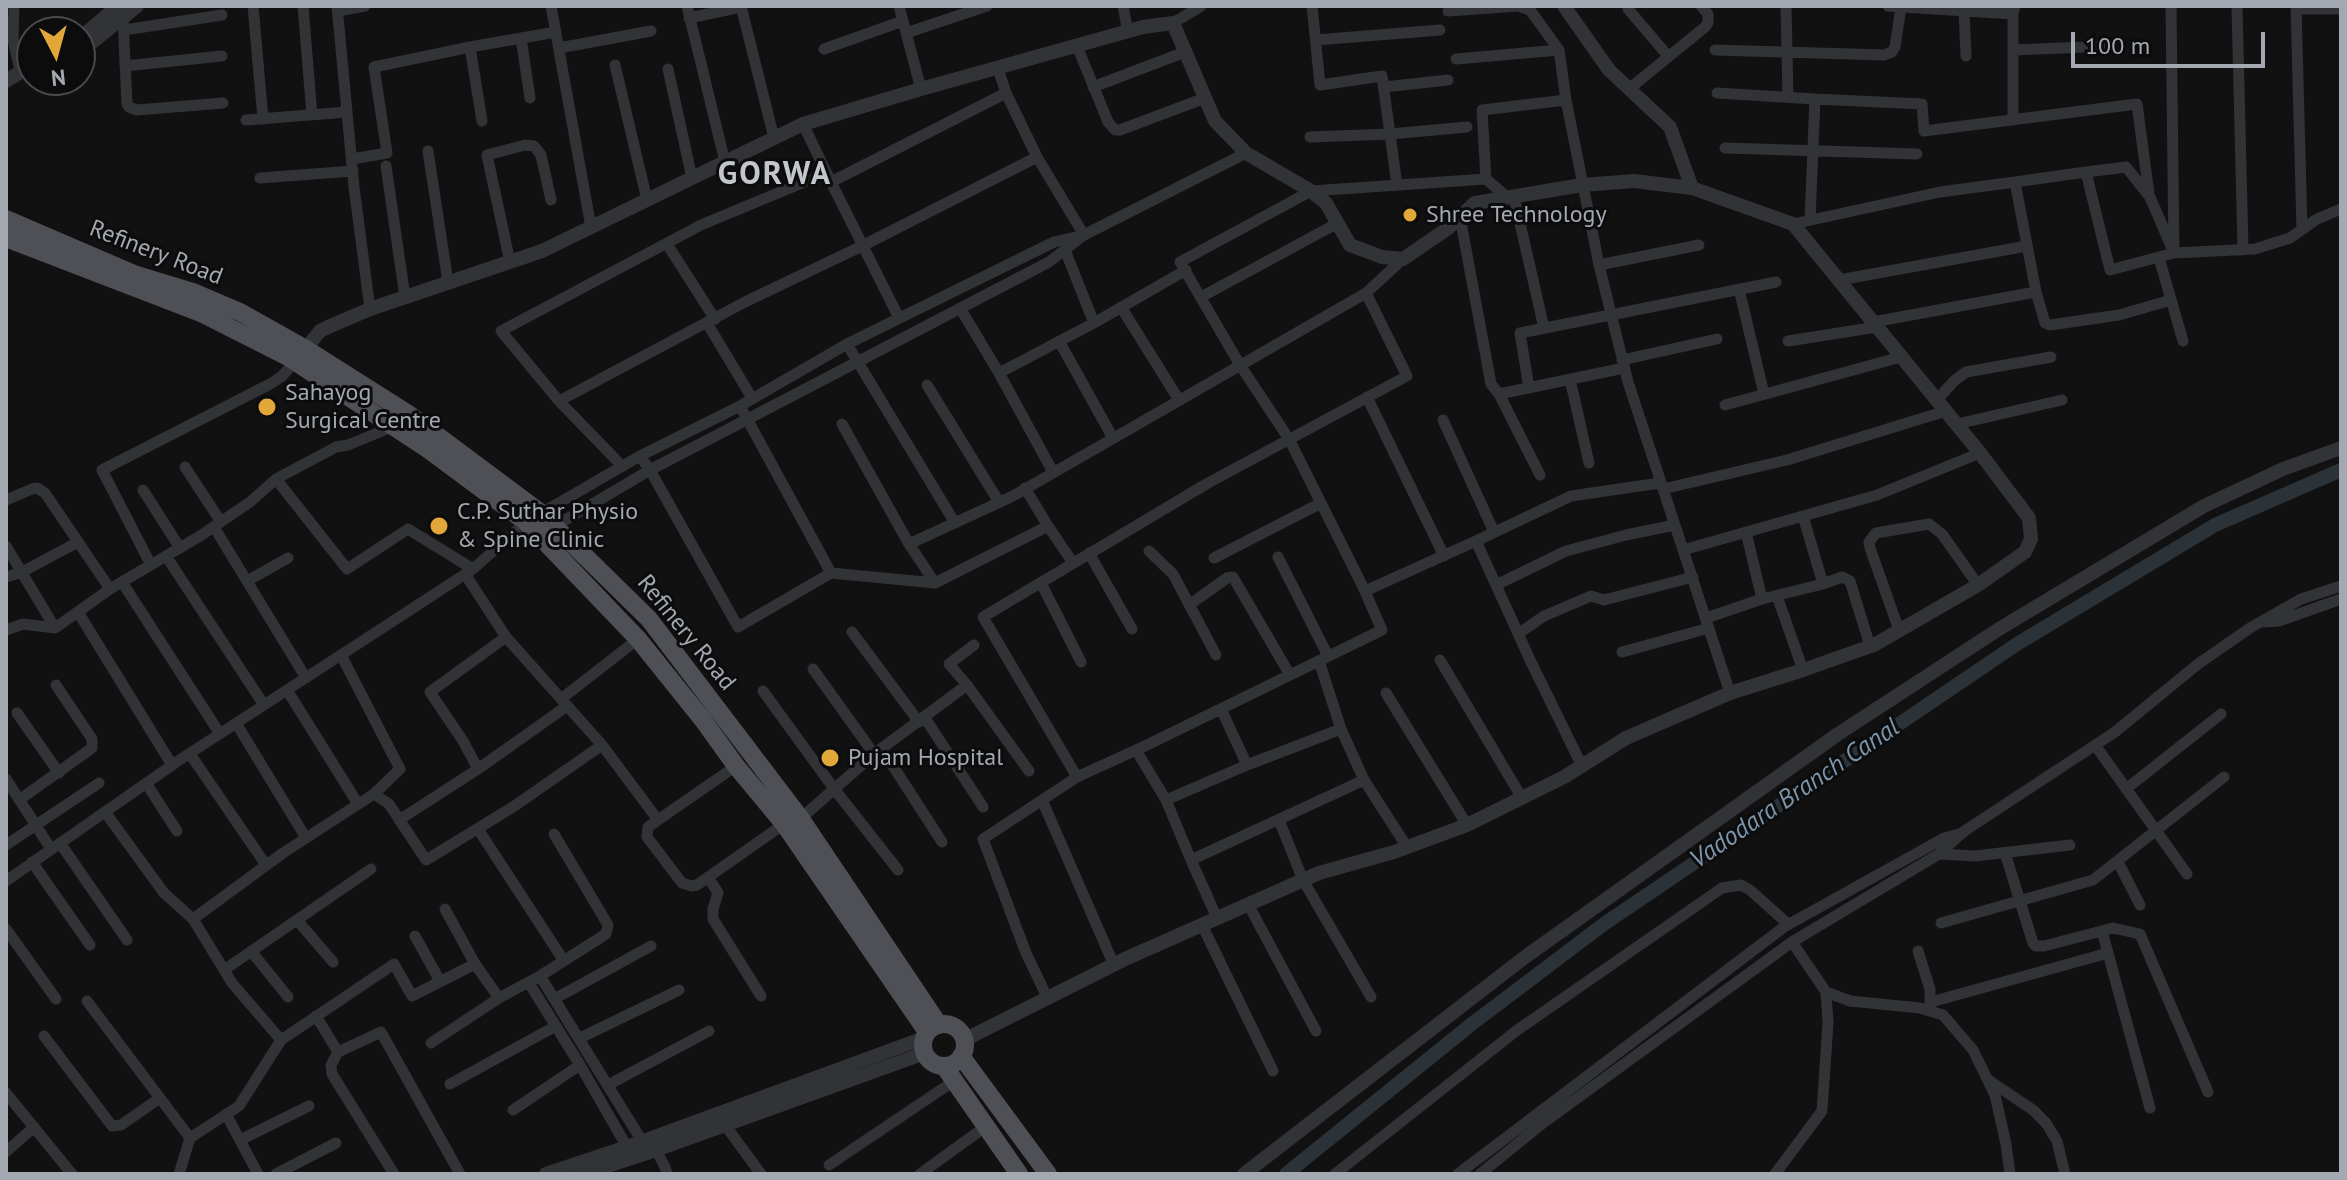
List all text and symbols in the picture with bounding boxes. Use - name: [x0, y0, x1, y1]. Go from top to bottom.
- north arrow: [16, 16, 96, 96]
- scale bar: [2075, 16, 2269, 66]
- text: 100 m: [2085, 30, 2150, 61]
- text: N: [50, 63, 67, 93]
- district label: GORWA: [718, 156, 832, 194]
- place label: Shree Technology: [1426, 201, 1607, 229]
- marker: Shree Technology: [1401, 206, 1419, 224]
- street label: Refinery Road: [85, 214, 227, 292]
- place label: Sahayog Surgical Centre: [285, 379, 441, 435]
- marker: Sahayog Surgical Centre: [256, 396, 278, 418]
- place label: C.P. Suthar Physio & Spine Clinic: [457, 498, 638, 554]
- marker: C.P. Suthar Physio & Spine Clinic: [428, 515, 450, 537]
- street label: Refinery Road: [631, 569, 741, 697]
- water label: Vadodara Branch Canal: [1684, 712, 1906, 876]
- place label: Pujam Hospital: [848, 744, 1003, 772]
- marker: Pujam Hospital: [819, 747, 841, 769]

